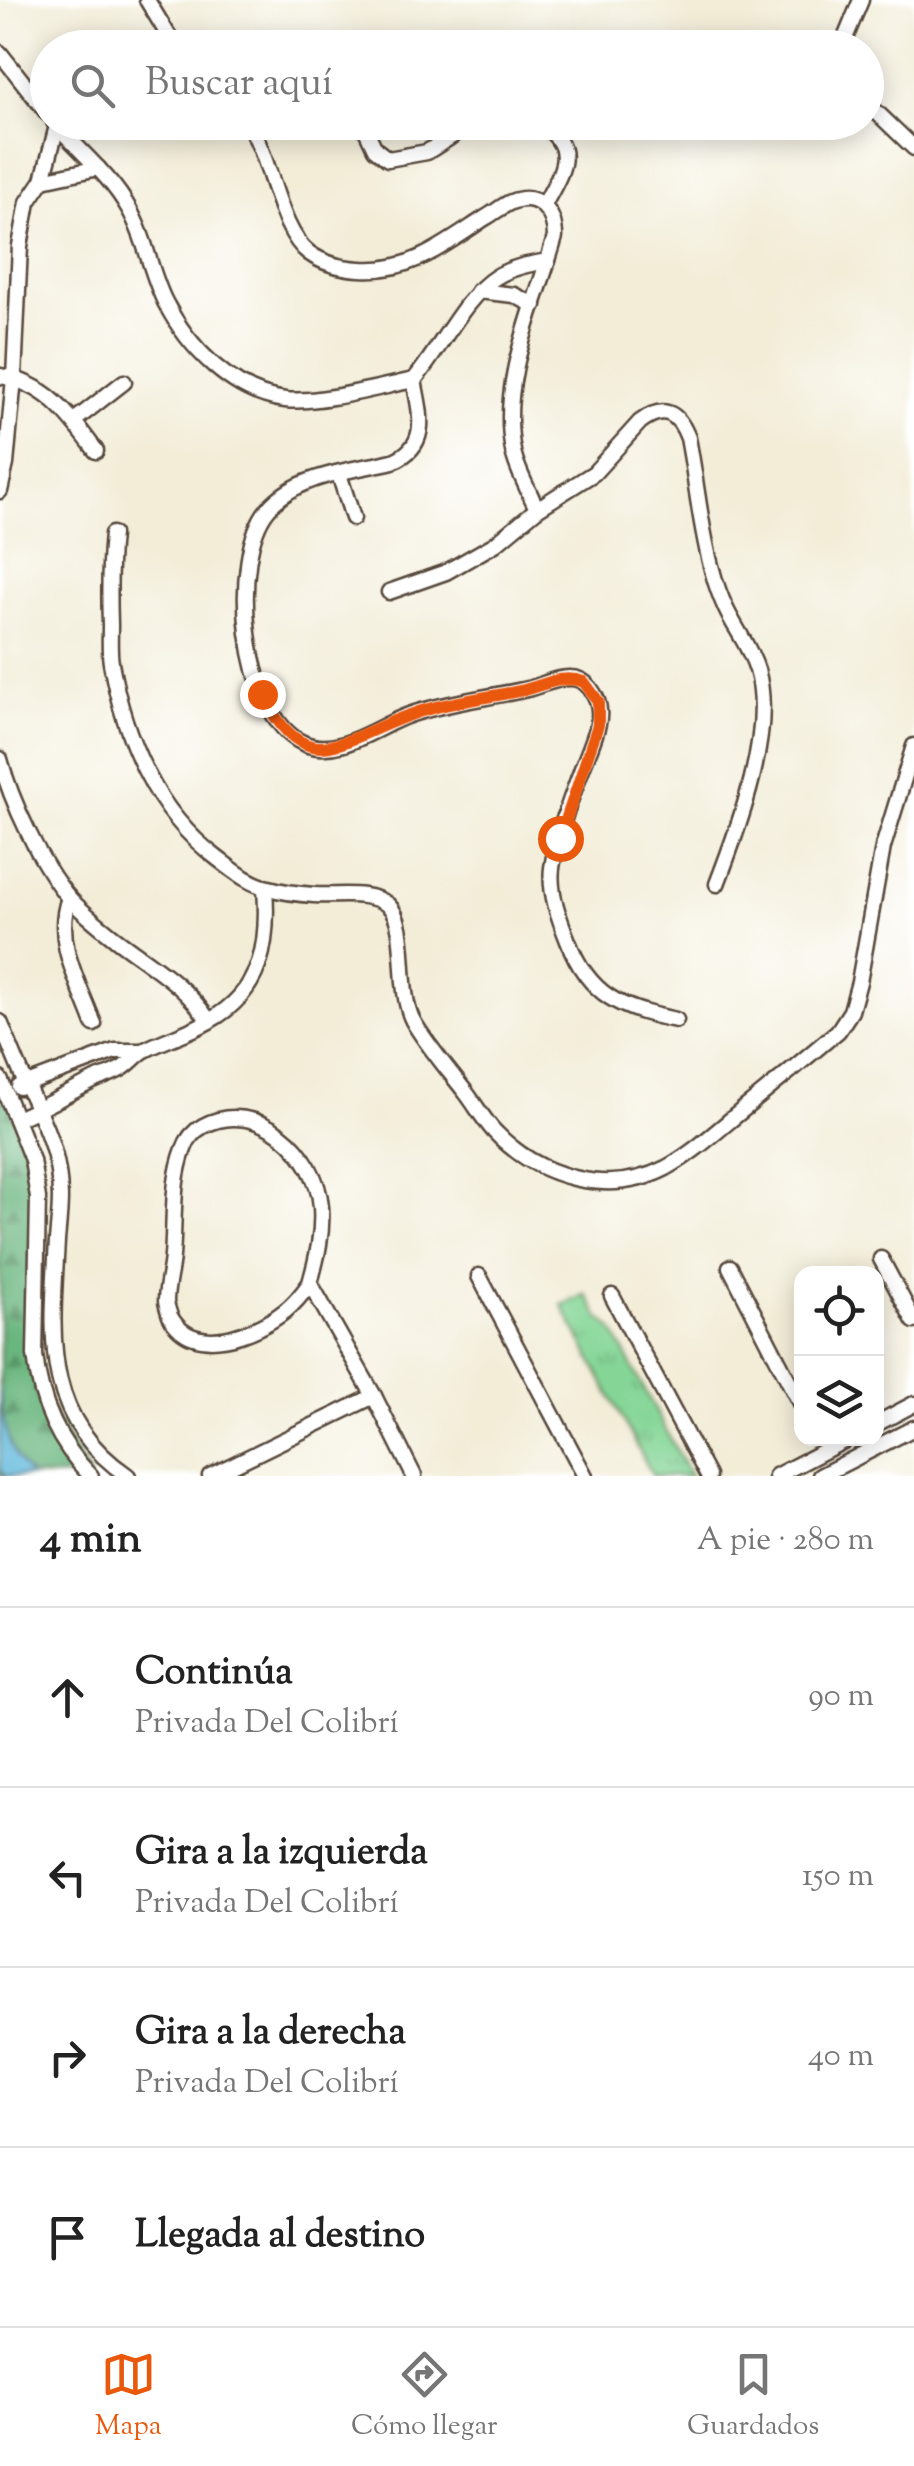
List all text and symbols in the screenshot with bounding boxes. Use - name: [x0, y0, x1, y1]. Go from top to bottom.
- search box: [30, 30, 884, 140]
- icon: search: [65, 58, 120, 113]
- text: Buscar aquí: [145, 58, 333, 112]
- route end: [240, 672, 286, 718]
- route start: [538, 816, 584, 862]
- map controls: [794, 1266, 884, 1446]
- button: locate: [794, 1266, 884, 1356]
- button: layers: [794, 1356, 884, 1446]
- text: 4 min: [40, 1511, 142, 1571]
- text: A pie · 280 m: [697, 1518, 874, 1564]
- text: Continúa: [135, 1647, 293, 1701]
- icon: ahead: [40, 1670, 95, 1725]
- text: 90 m: [808, 1674, 874, 1720]
- text: Privada Del Colibrí: [135, 1701, 399, 1747]
- text: Gira a la izquierda: [135, 1827, 428, 1881]
- icon: left: [40, 1850, 95, 1905]
- text: 150 m: [802, 1854, 874, 1900]
- text: Privada Del Colibrí: [135, 1881, 399, 1927]
- text: Gira a la derecha: [135, 2007, 406, 2061]
- icon: right: [40, 2030, 95, 2085]
- text: 40 m: [808, 2034, 874, 2080]
- text: Privada Del Colibrí: [135, 2061, 399, 2107]
- icon: arrive: [40, 2210, 95, 2265]
- text: Llegada al destino: [135, 2210, 425, 2264]
- tab: Mapa: [95, 2347, 162, 2447]
- tab: Cómo llegar: [351, 2347, 497, 2447]
- tab: Guardados: [687, 2347, 819, 2447]

